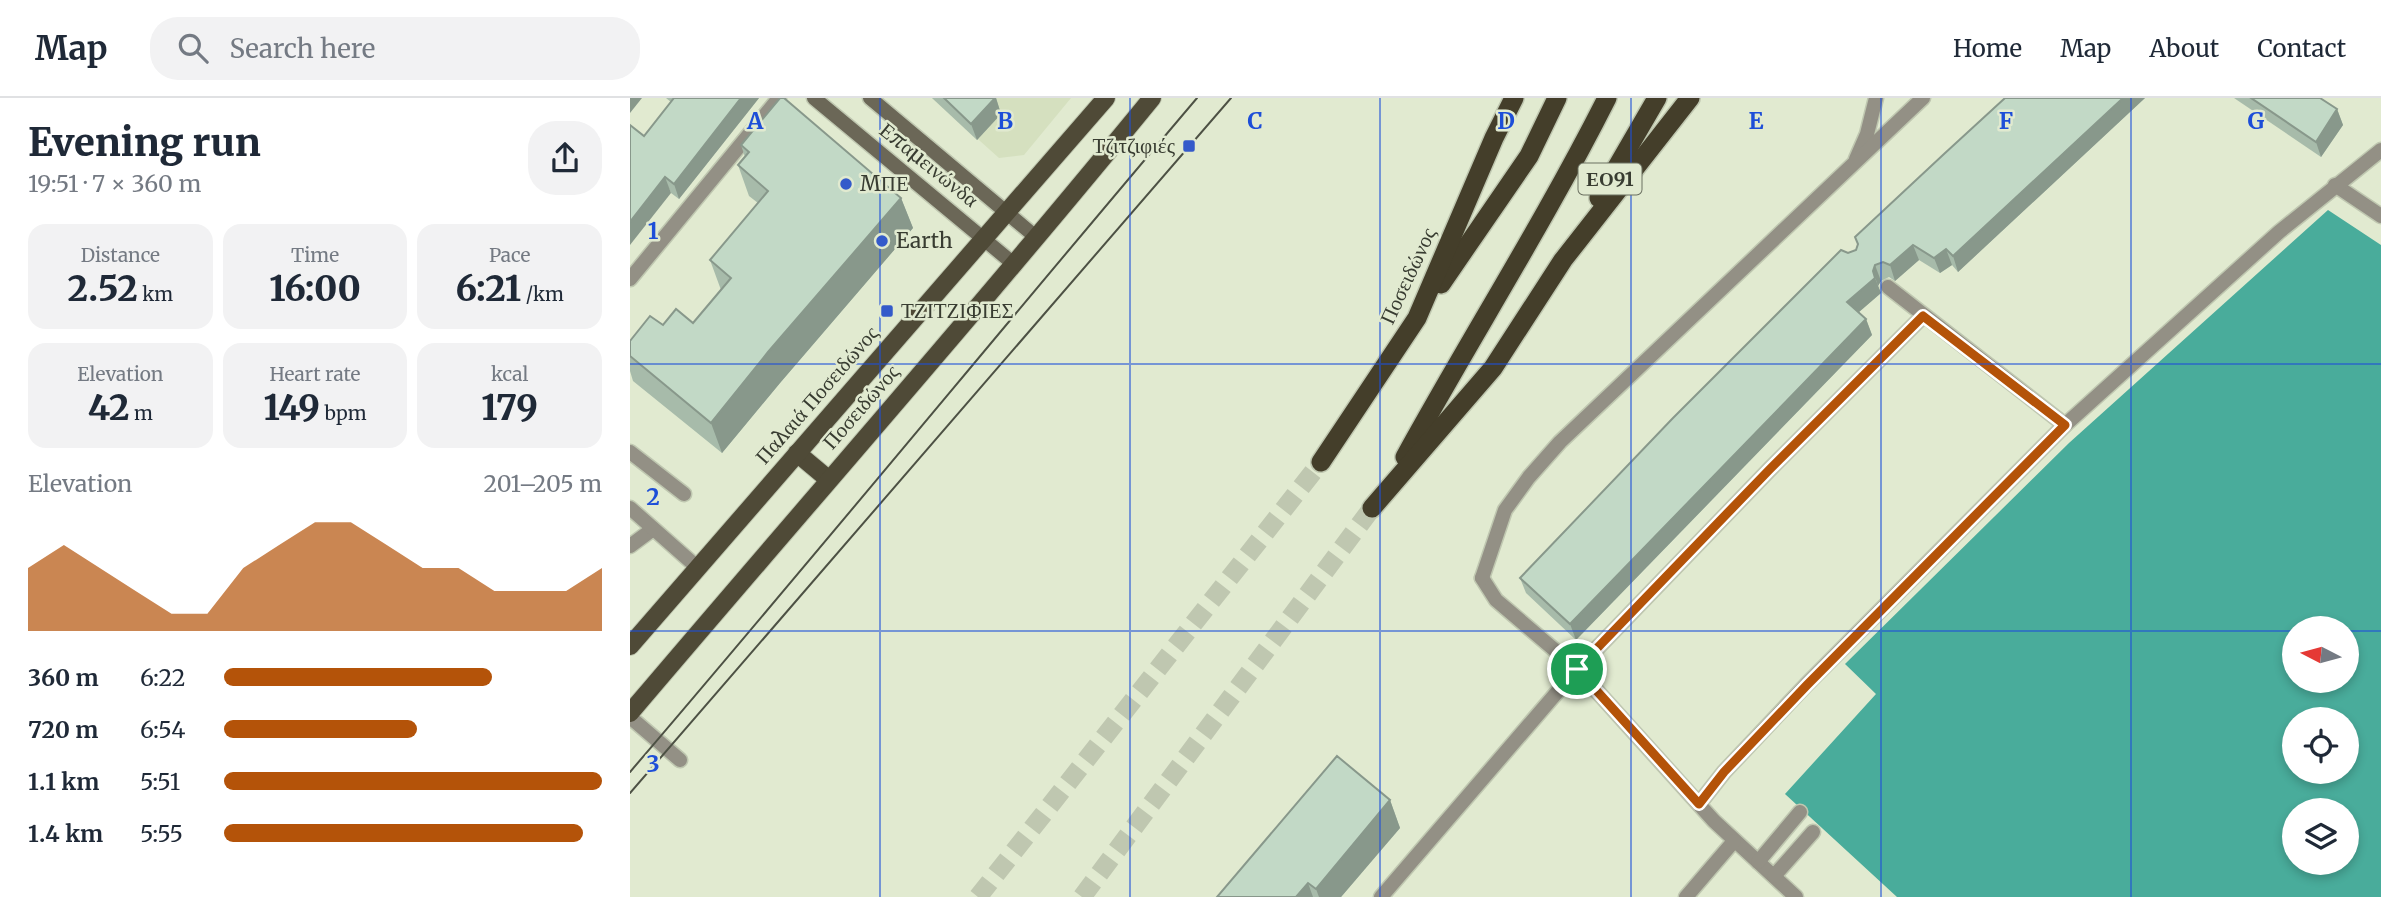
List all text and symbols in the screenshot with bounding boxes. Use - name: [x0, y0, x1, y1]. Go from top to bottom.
- search box: [150, 17, 640, 80]
- text: Map: [35, 28, 108, 69]
- icon: search: [174, 29, 212, 67]
- text: Search here: [230, 32, 375, 65]
- text: Home: [1953, 33, 2022, 64]
- text: Map: [2060, 33, 2111, 64]
- text: About: [2149, 33, 2219, 64]
- text: Contact: [2257, 33, 2346, 64]
- text: A: [746, 106, 764, 135]
- text: B: [997, 106, 1013, 135]
- text: C: [1247, 106, 1263, 135]
- text: D: [1497, 106, 1515, 135]
- text: E: [1748, 106, 1764, 135]
- text: F: [1999, 106, 2013, 135]
- text: G: [2248, 106, 2265, 135]
- street label: Επαμεινώνδα: [874, 116, 984, 213]
- text: Evening run: [28, 119, 261, 166]
- button: share: [528, 121, 602, 195]
- place label: Τζιτζιφιές: [1093, 132, 1176, 159]
- marker: Τζιτζιφιές: [1181, 138, 1197, 154]
- road number: ΕΟ91: [1578, 164, 1642, 194]
- text: 19:51 · 7 × 360 m: [28, 169, 201, 198]
- place label: ΜΠΕ: [860, 170, 909, 197]
- marker: ΜΠΕ: [838, 176, 854, 192]
- text: 1: [648, 216, 659, 245]
- street label: Ποσειδώνος: [1373, 223, 1442, 328]
- place label: Earth: [896, 227, 953, 254]
- marker: Earth: [874, 233, 890, 249]
- text: Distance: [81, 243, 160, 267]
- text: Time: [291, 243, 339, 267]
- text: Pace: [489, 243, 530, 267]
- text: 2.52: [67, 267, 138, 311]
- text: 16:00: [269, 267, 361, 311]
- text: 6:21: [455, 267, 521, 311]
- text: km: [138, 282, 173, 306]
- text: /km: [521, 282, 564, 306]
- place label: ΤΖΙΤΖΙΦΙΕΣ: [901, 297, 1014, 324]
- marker: ΤΖΙΤΖΙΦΙΕΣ: [879, 303, 895, 319]
- street label: Παλαιά Ποσειδώνος: [750, 321, 884, 469]
- street label: Ποσειδώνος: [818, 360, 904, 454]
- text: Elevation: [77, 362, 163, 386]
- text: Heart rate: [270, 362, 360, 386]
- text: kcal: [491, 362, 528, 386]
- text: 42: [88, 386, 129, 430]
- text: 149: [263, 386, 320, 430]
- text: 179: [481, 386, 538, 430]
- text: m: [129, 401, 153, 425]
- text: bpm: [320, 401, 367, 425]
- text: Elevation: [28, 469, 132, 498]
- text: 201–205 m: [484, 469, 602, 498]
- text: 2: [646, 482, 660, 511]
- north arrow: [2282, 616, 2359, 693]
- map controls: [2282, 616, 2359, 875]
- pin: [1547, 639, 1607, 699]
- icon: arrive: [1558, 650, 1596, 688]
- text: 360 m: [28, 663, 99, 692]
- text: 6:22: [140, 663, 185, 692]
- button: locate: [2282, 707, 2359, 784]
- text: 720 m: [28, 715, 98, 744]
- text: 6:54: [140, 715, 185, 744]
- text: 3: [646, 749, 660, 778]
- text: 1.1 km: [28, 767, 99, 796]
- text: 5:51: [140, 767, 180, 796]
- button: layers: [2282, 798, 2359, 875]
- text: 1.4 km: [28, 819, 103, 848]
- text: 5:55: [140, 819, 183, 848]

